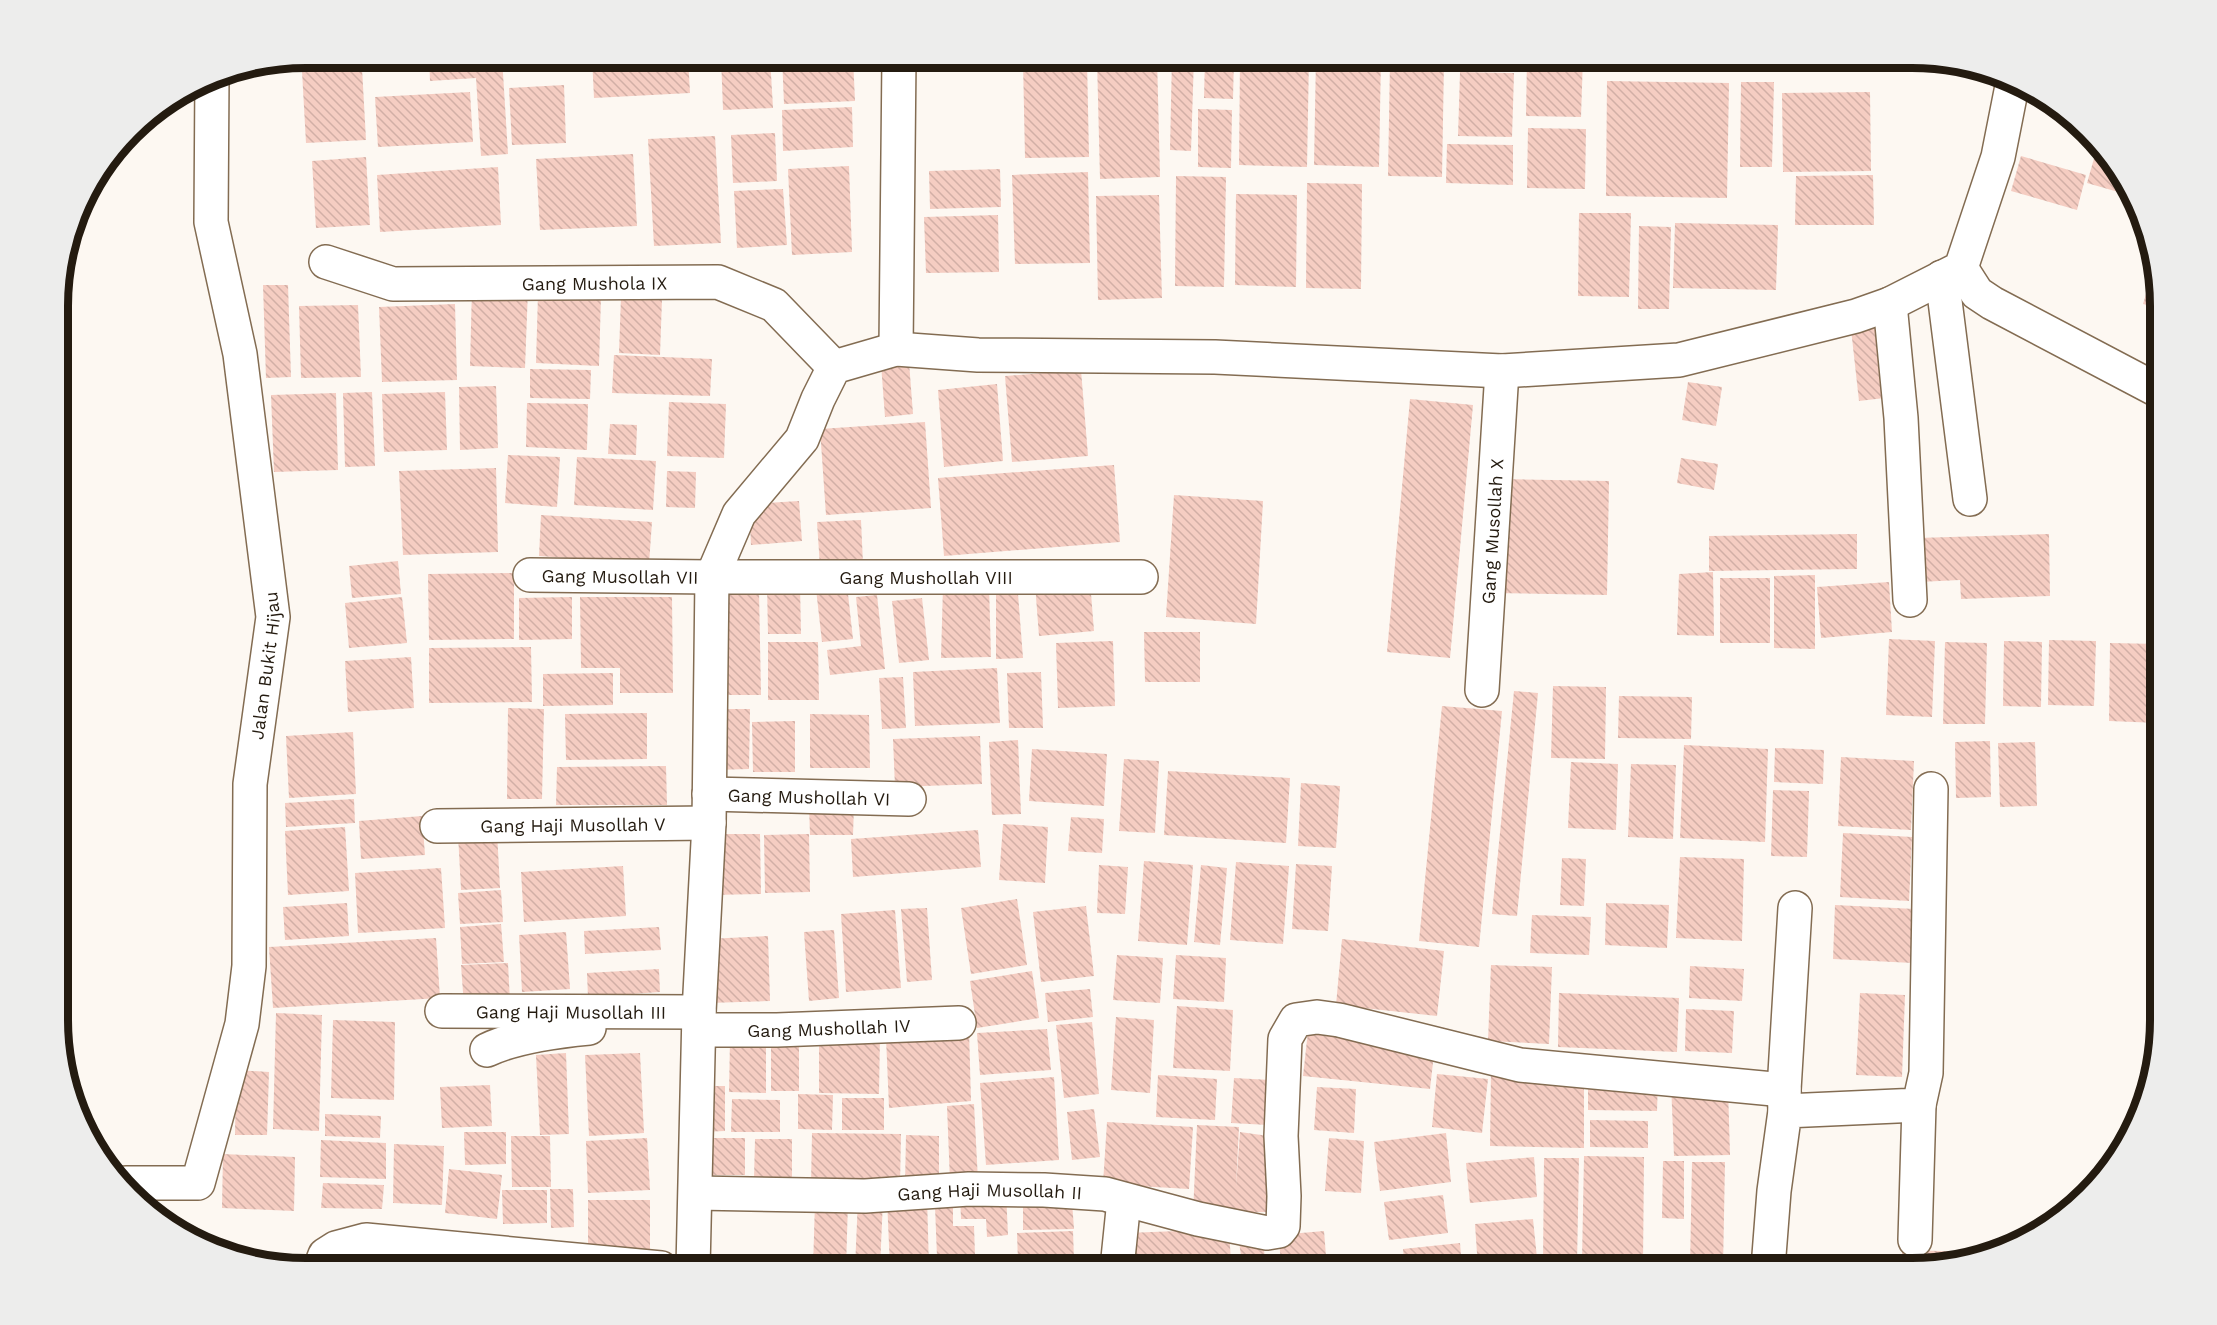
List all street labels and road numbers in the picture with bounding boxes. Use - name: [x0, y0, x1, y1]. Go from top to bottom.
- street label: Gang Mushola IX: [522, 272, 667, 294]
- street label: Gang Musollah X: [1477, 458, 1507, 605]
- street label: Gang Musollah VII: [541, 565, 699, 587]
- street label: Gang Mushollah VIII: [839, 567, 1013, 588]
- street label: Jalan Bukit Hijau: [246, 590, 284, 741]
- street label: Gang Mushollah VI: [727, 784, 891, 809]
- street label: Gang Haji Musollah V: [480, 813, 666, 836]
- street label: Gang Haji Musollah III: [476, 1001, 666, 1022]
- street label: Gang Mushollah IV: [747, 1014, 911, 1041]
- street label: Gang Haji Musollah II: [897, 1178, 1083, 1204]

